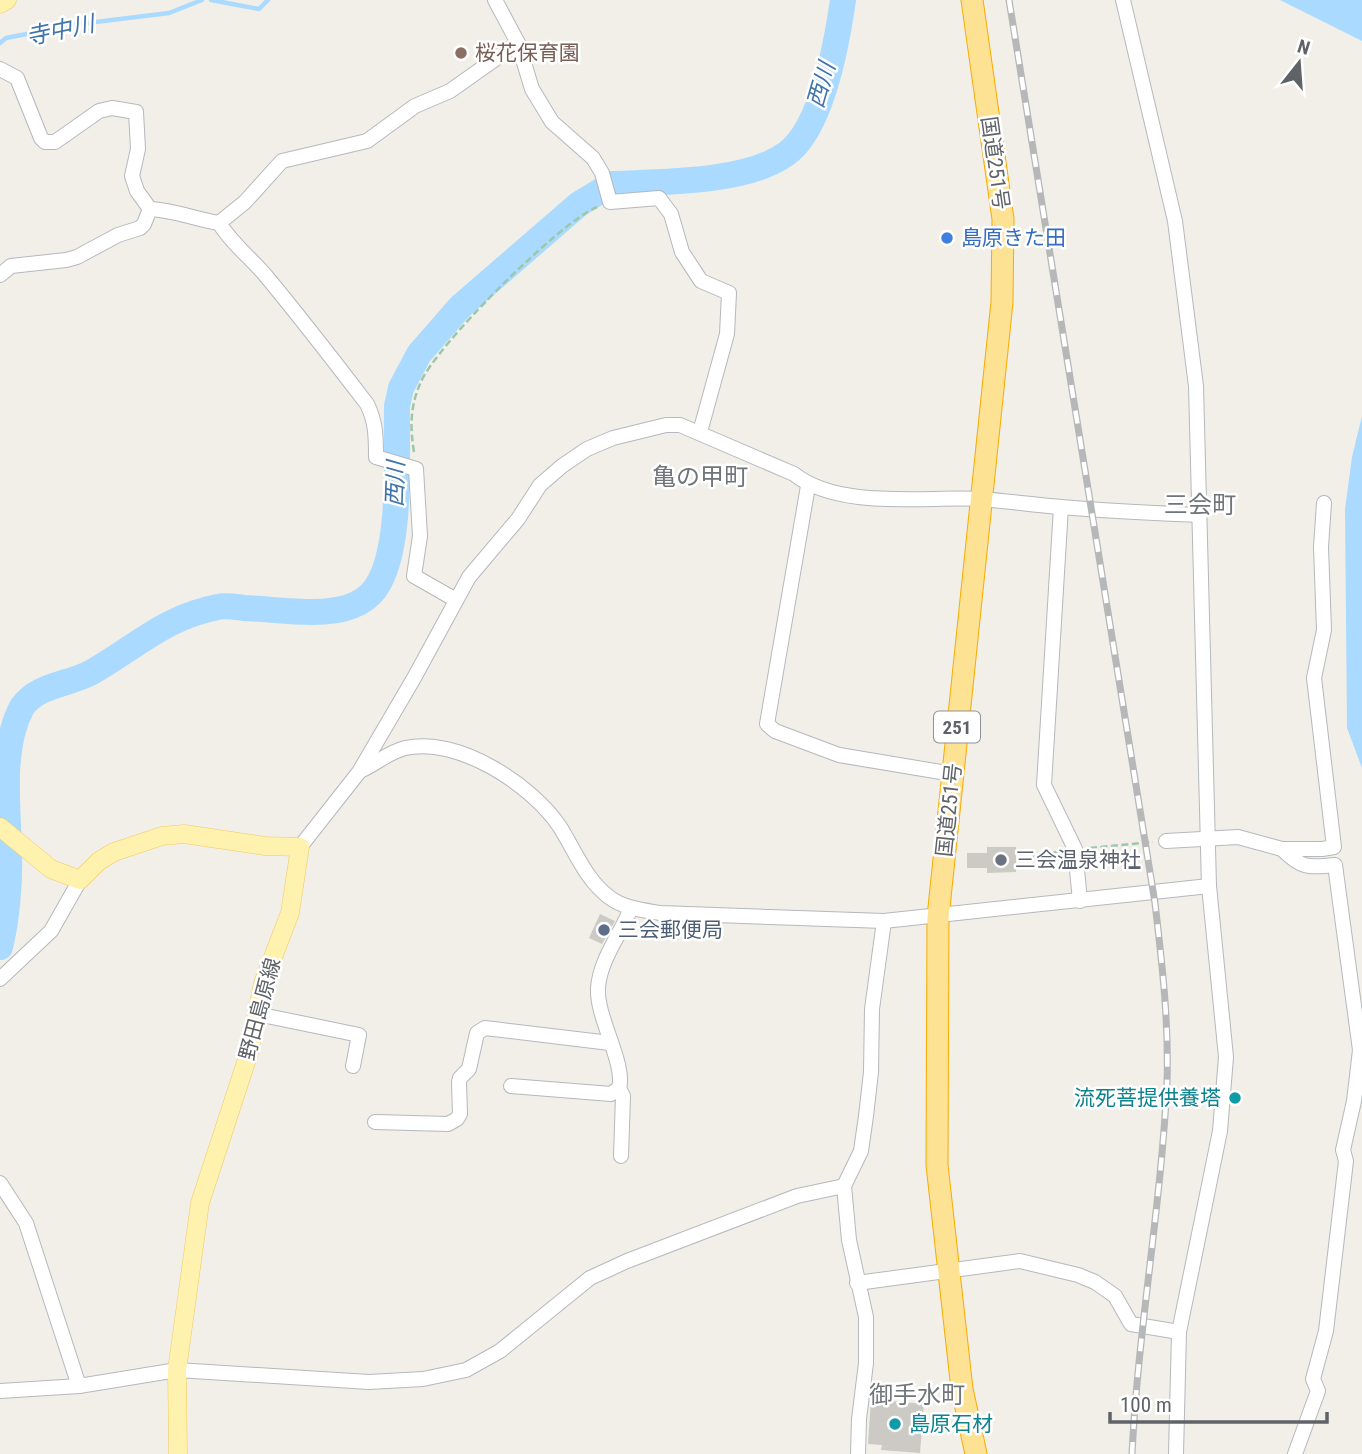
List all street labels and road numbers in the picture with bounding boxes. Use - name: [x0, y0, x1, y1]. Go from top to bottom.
- street label: 国道251号: [977, 115, 1013, 211]
- road number: 251: [934, 712, 980, 742]
- street label: 国道251号: [932, 762, 966, 858]
- street label: 野田島原線: [235, 955, 285, 1063]

